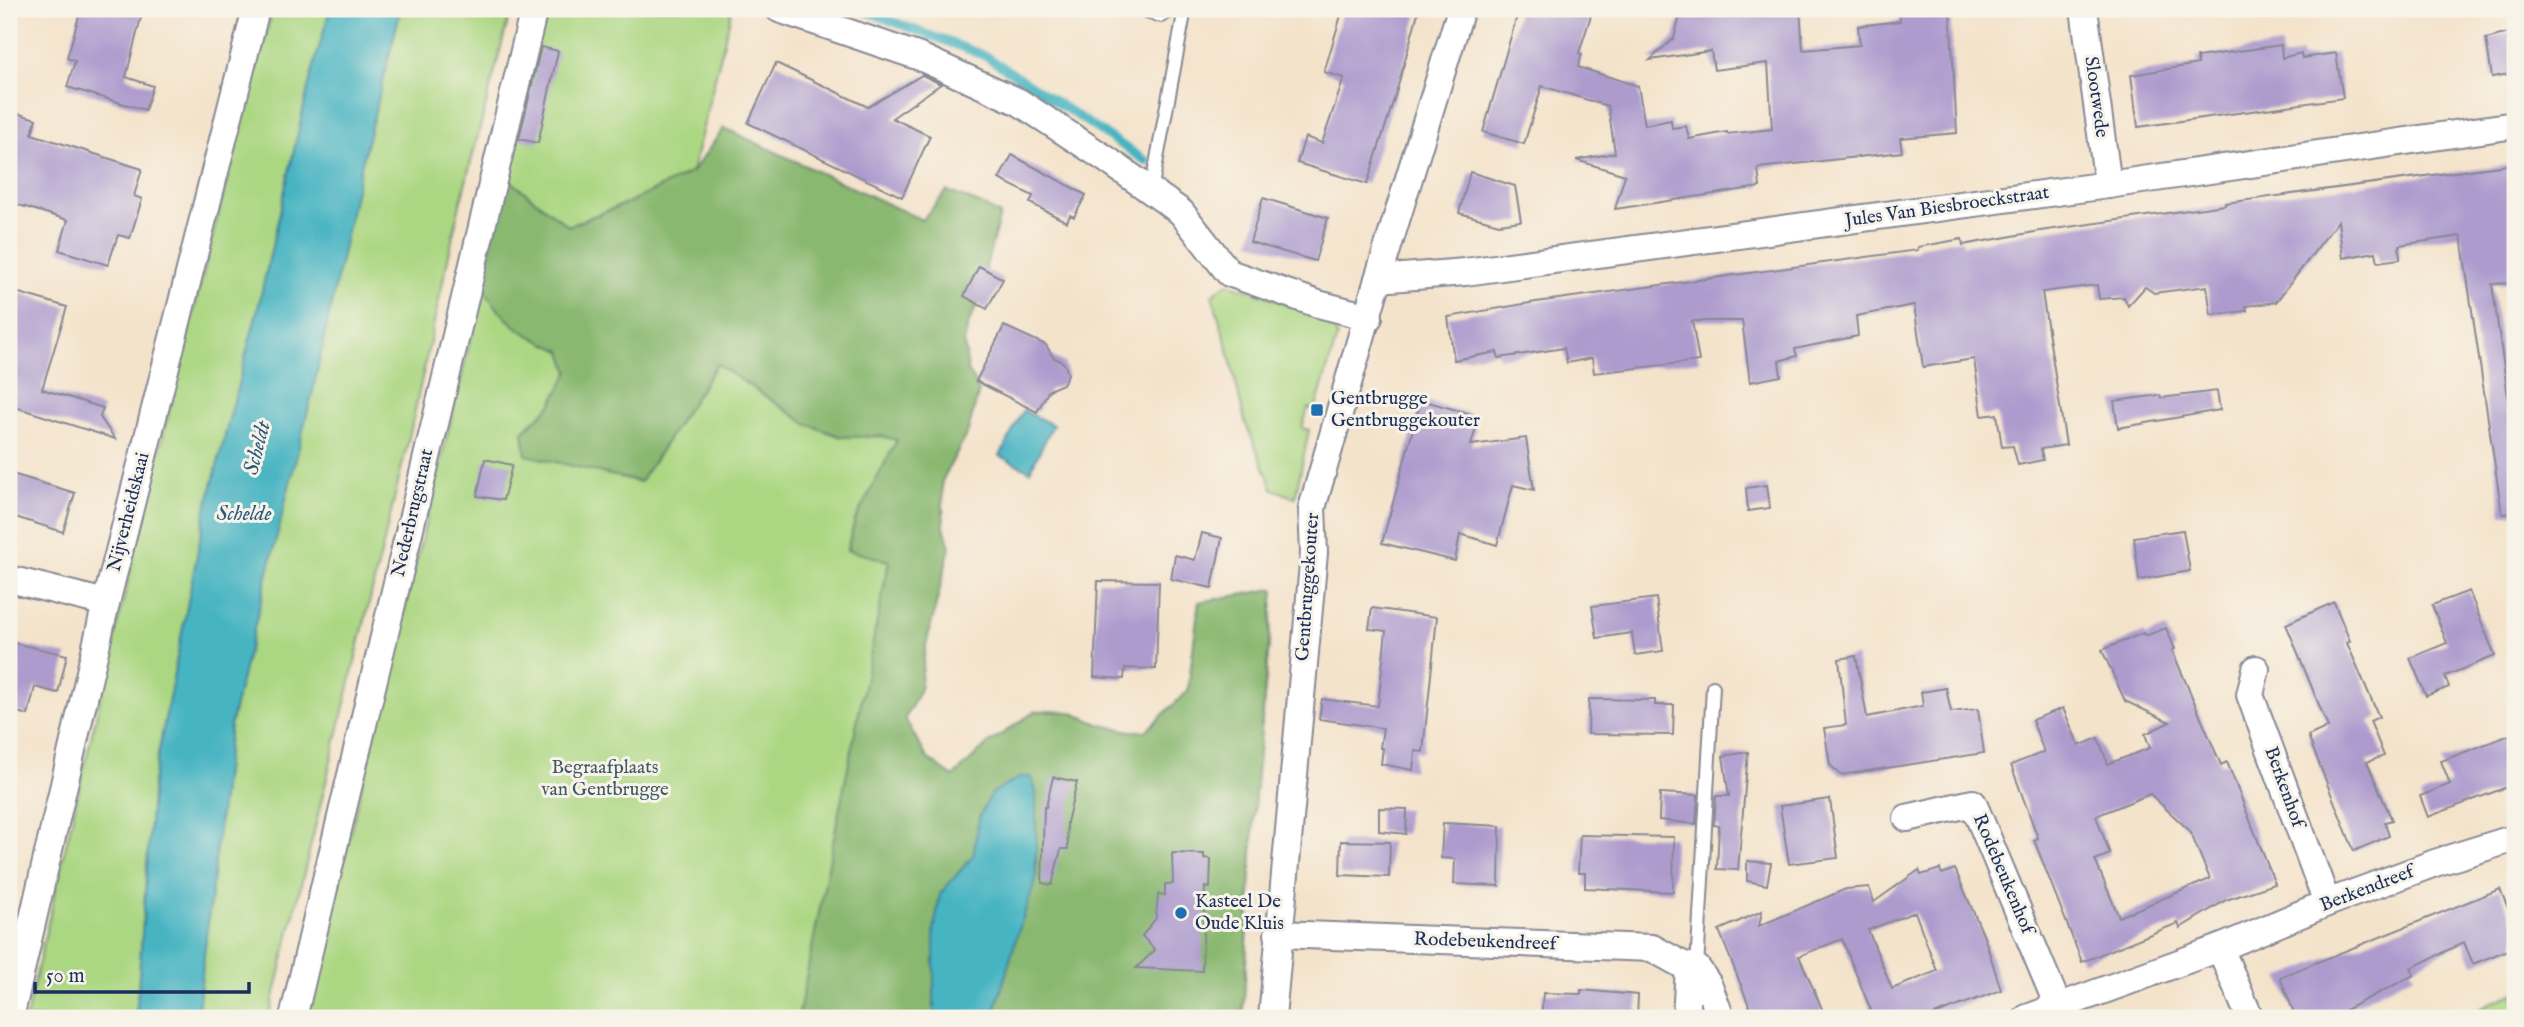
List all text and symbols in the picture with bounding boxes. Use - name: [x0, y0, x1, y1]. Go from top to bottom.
- street label: Slootwede: [2078, 55, 2114, 139]
- street label: Jules Van Biesbroeckstraat: [1841, 181, 2051, 233]
- place label: Gentbrugge Gentbruggekouter: [1331, 387, 1480, 433]
- marker: Gentbrugge Gentbruggekouter: [1309, 402, 1325, 418]
- water label: Scheldt: [238, 417, 278, 478]
- street label: Nederbrugstraat: [387, 446, 440, 579]
- street label: Nijverheidskaai: [103, 450, 155, 574]
- water label: Schelde: [217, 501, 271, 528]
- street label: Gentbruggekouter: [1291, 512, 1325, 662]
- street label: Berkenhof: [2258, 743, 2311, 834]
- park label: Begraafplaats van Gentbrugge: [541, 756, 669, 802]
- street label: Rodebeukenhof: [1967, 810, 2040, 941]
- street label: Berkendreef: [2317, 859, 2420, 918]
- place label: Kasteel De Oude Kluis: [1195, 890, 1284, 936]
- marker: Kasteel De Oude Kluis: [1173, 905, 1189, 921]
- street label: Rodebeukendreef: [1413, 928, 1560, 957]
- scale bar: [35, 950, 248, 994]
- text: 50 m: [46, 963, 85, 990]

